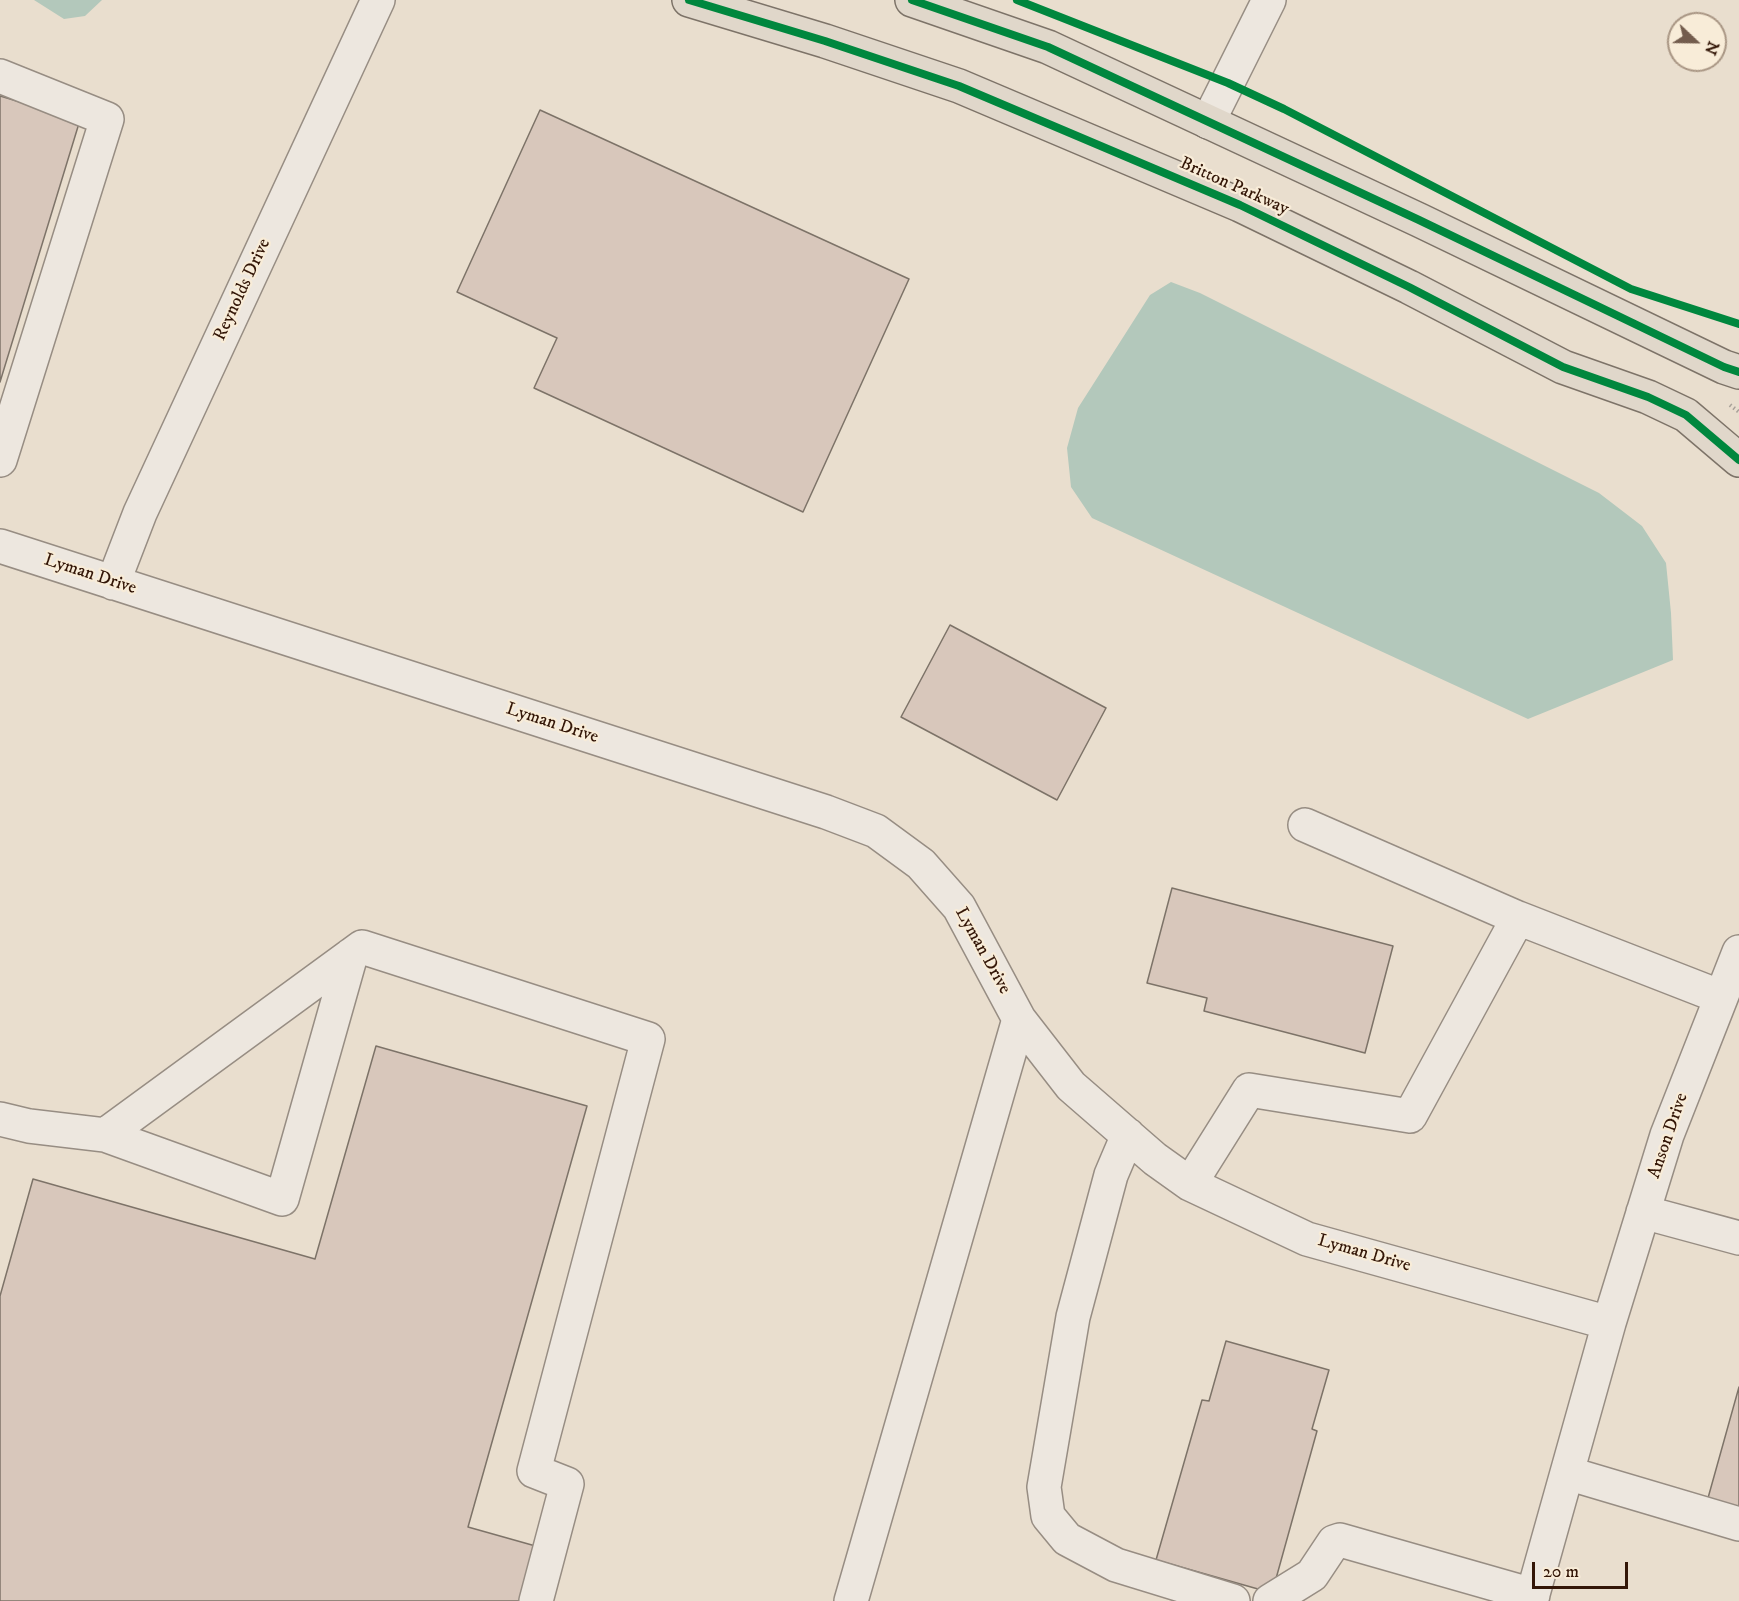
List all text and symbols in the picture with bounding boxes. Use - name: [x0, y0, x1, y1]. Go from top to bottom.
- north arrow: [1667, 12, 1727, 72]
- text: N: [1700, 38, 1724, 58]
- street label: Britton Parkway: [1176, 153, 1292, 221]
- street label: Reynolds Drive: [210, 235, 276, 345]
- street label: Lyman Drive: [41, 550, 139, 600]
- street label: Lyman Drive: [503, 699, 601, 749]
- street label: Lyman Drive: [949, 904, 1015, 998]
- street label: Anson Drive: [1644, 1090, 1694, 1182]
- street label: Lyman Drive: [1315, 1230, 1413, 1278]
- scale bar: [1535, 1550, 1631, 1588]
- text: 20 m: [1543, 1561, 1579, 1583]

